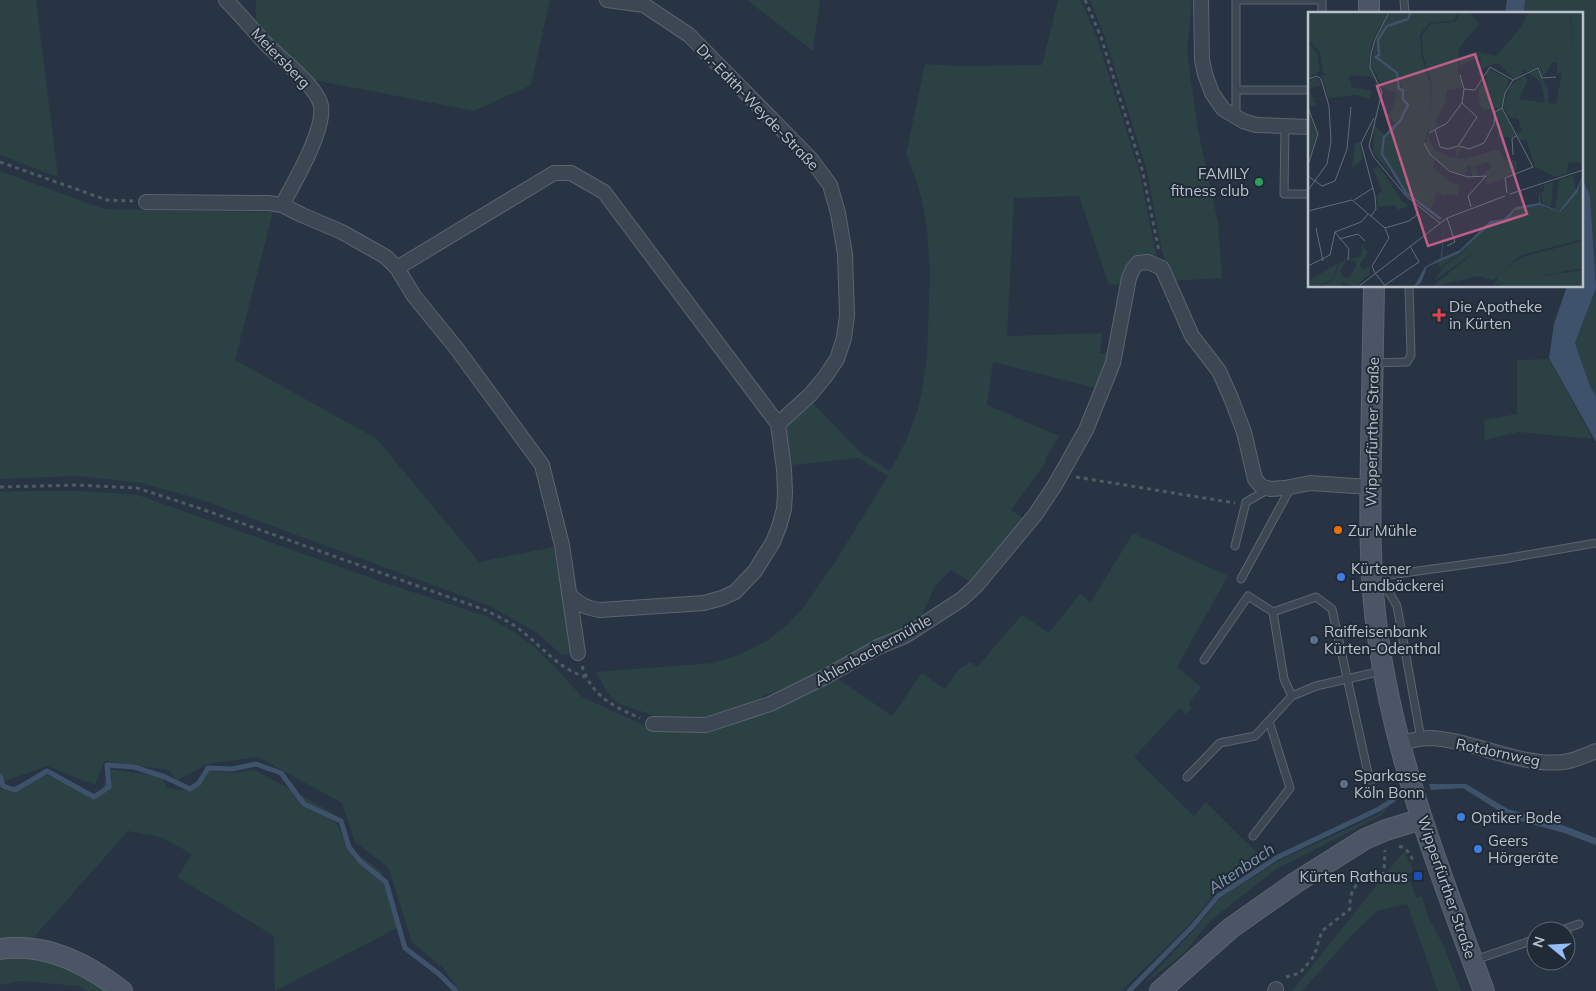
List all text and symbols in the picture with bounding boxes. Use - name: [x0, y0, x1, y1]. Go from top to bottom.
- inset map: [1308, 12, 1584, 288]
- street label: Meiersberg: [247, 24, 315, 92]
- street label: Dr.-Edith-Weyde-Straße: [693, 40, 823, 174]
- place label: FAMILY fitness club: [1171, 164, 1250, 200]
- marker: FAMILY fitness club: [1253, 176, 1265, 188]
- place label: Die Apotheke in Kürten: [1449, 297, 1542, 333]
- marker: Die Apotheke in Kürten: [1433, 309, 1445, 321]
- street label: Wipperfürther Straße: [1361, 357, 1383, 507]
- place label: Zur Mühle: [1348, 521, 1417, 540]
- marker: Zur Mühle: [1332, 524, 1344, 536]
- place label: Kürtener Landbäckerei: [1351, 559, 1444, 595]
- marker: Kürtener Landbäckerei: [1335, 571, 1347, 583]
- street label: Ahlenbachermühle: [811, 610, 935, 690]
- place label: Raiffeisenbank Kürten-Odenthal: [1324, 622, 1441, 658]
- marker: Raiffeisenbank Kürten-Odenthal: [1308, 634, 1320, 646]
- street label: Rotdornweg: [1454, 734, 1542, 770]
- place label: Sparkasse Köln Bonn: [1354, 766, 1426, 802]
- marker: Sparkasse Köln Bonn: [1338, 778, 1350, 790]
- place label: Optiker Bode: [1471, 808, 1561, 827]
- marker: Optiker Bode: [1455, 811, 1467, 823]
- street label: Wipperfürther Straße: [1414, 813, 1480, 961]
- place label: Geers Hörgeräte: [1488, 831, 1558, 867]
- water label: Altenbach: [1203, 839, 1278, 898]
- marker: Geers Hörgeräte: [1472, 843, 1484, 855]
- place label: Kürten Rathaus: [1300, 867, 1408, 886]
- marker: Kürten Rathaus: [1412, 870, 1424, 882]
- north arrow: [1526, 921, 1576, 971]
- text: N: [1528, 934, 1549, 950]

